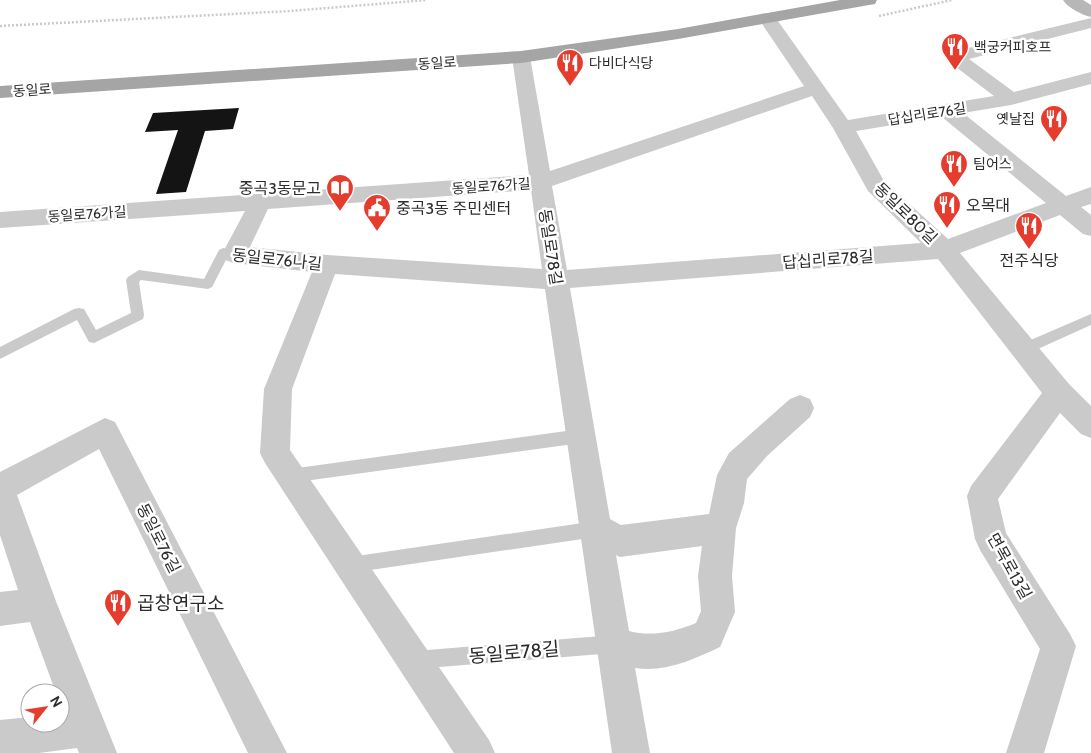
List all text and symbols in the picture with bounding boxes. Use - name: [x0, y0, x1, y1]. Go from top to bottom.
- restaurant icon: 백궁커피호프: [940, 32, 970, 71]
- place label: 백궁커피호프: [974, 38, 1051, 56]
- restaurant icon: 다비다식당: [555, 48, 585, 87]
- street label: 동일로: [417, 53, 457, 73]
- place label: 다비다식당: [589, 54, 654, 72]
- street label: 동일로: [12, 80, 52, 100]
- street label: 답십리로76길: [887, 99, 967, 129]
- restaurant icon: 옛날집: [1039, 104, 1069, 143]
- place label: 옛날집: [996, 110, 1035, 128]
- restaurant icon: 팀어스: [939, 149, 969, 188]
- place label: 팀어스: [973, 155, 1012, 173]
- library icon: 중곡3동문고: [325, 173, 355, 212]
- street label: 동일로76가길: [451, 174, 531, 198]
- place label: 중곡3동문고: [239, 179, 321, 198]
- street label: 동일로80길: [870, 179, 941, 248]
- restaurant icon: 오목대: [932, 190, 962, 229]
- public building icon: 중곡3동 주민센터: [362, 193, 392, 232]
- place label: 오목대: [966, 196, 1010, 215]
- place label: 중곡3동 주민센터: [396, 199, 511, 218]
- street label: 동일로76가길: [47, 202, 127, 226]
- street label: 동일로78길: [535, 208, 566, 286]
- restaurant icon: 전주식당: [1014, 211, 1044, 250]
- street label: 동일로76나길: [231, 245, 323, 274]
- street label: 답십리로78길: [782, 247, 874, 272]
- place label: 전주식당: [1000, 251, 1059, 270]
- street label: 동일로76길: [133, 500, 184, 576]
- street label: 면목로13길: [984, 530, 1036, 603]
- restaurant icon: 곱창연구소: [103, 588, 133, 627]
- place label: 곱창연구소: [137, 592, 224, 615]
- street label: 동일로78길: [468, 637, 560, 668]
- north arrow: [20, 683, 70, 733]
- text: N: [46, 693, 67, 710]

